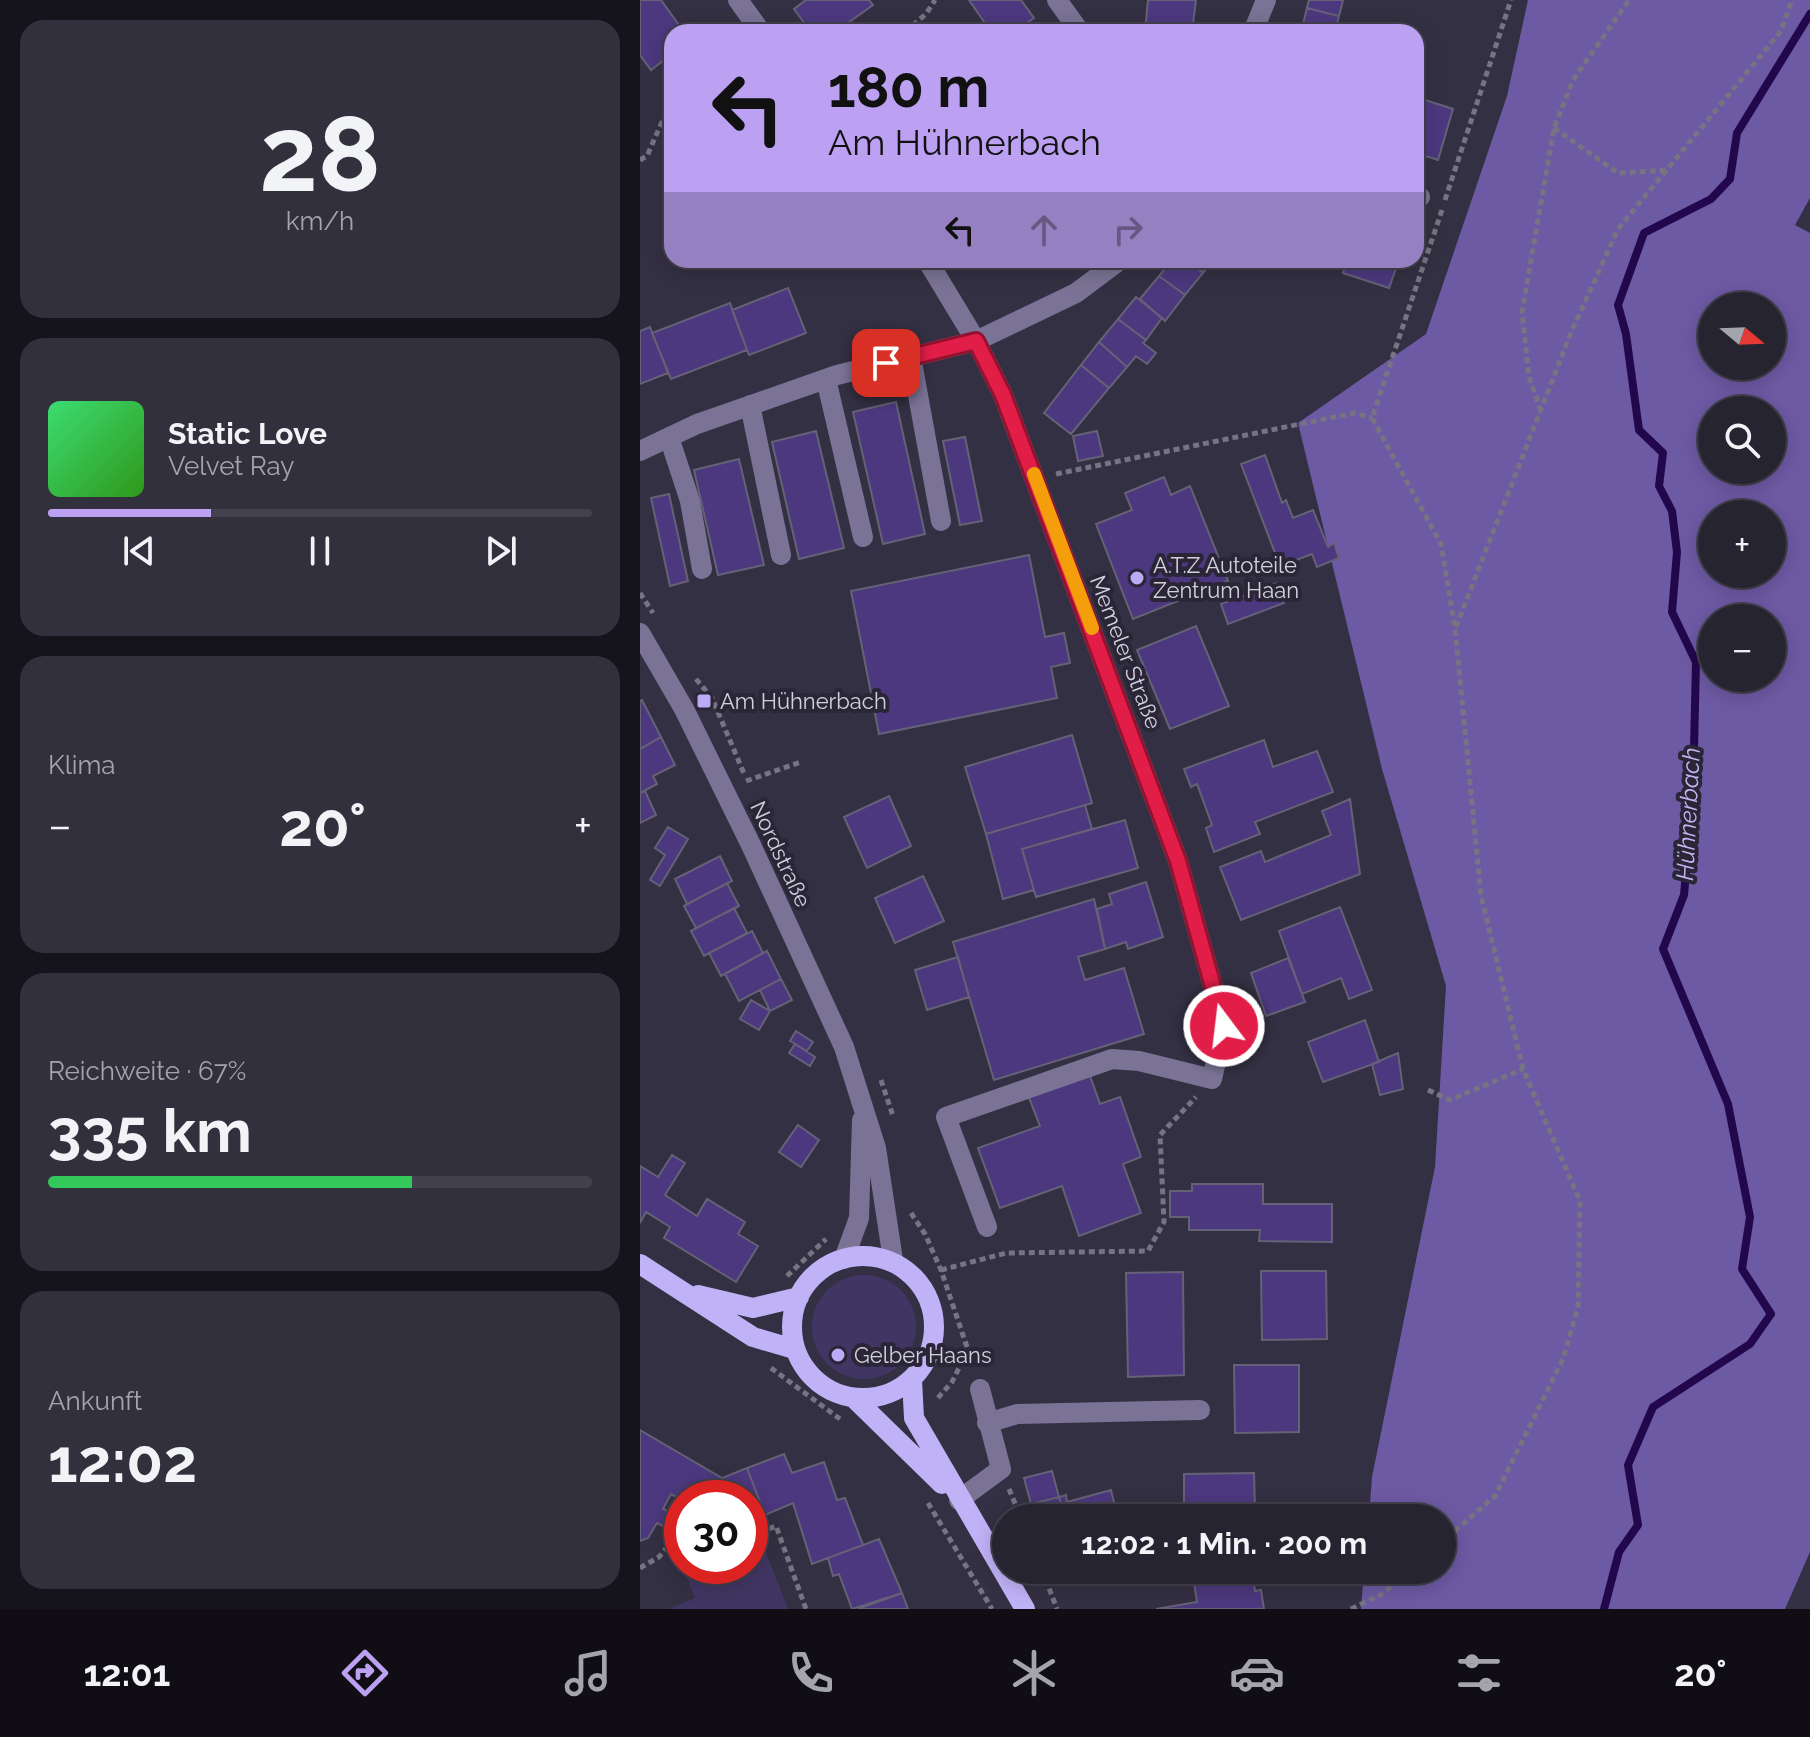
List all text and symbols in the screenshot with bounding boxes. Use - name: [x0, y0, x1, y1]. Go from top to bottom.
- text: 180 m: [828, 54, 989, 120]
- icon: left: [696, 56, 800, 160]
- text: 28: [259, 93, 381, 215]
- text: Am Hühnerbach: [828, 121, 1101, 163]
- text: km/h: [286, 206, 354, 236]
- icon: left: [938, 208, 982, 252]
- icon: ahead: [1022, 208, 1066, 252]
- icon: right: [1106, 208, 1150, 252]
- north arrow: [1698, 292, 1786, 380]
- map controls: [1698, 292, 1786, 692]
- pin: [852, 329, 920, 397]
- icon: arrive: [864, 341, 908, 385]
- button: search: [1698, 396, 1786, 484]
- text: Static Love: [168, 416, 327, 451]
- text: Velvet Ray: [168, 451, 294, 481]
- button: +: [1698, 500, 1786, 588]
- icon: previous: [117, 529, 161, 573]
- icon: pause: [298, 529, 342, 573]
- icon: next: [479, 529, 523, 573]
- place label: A.T.Z Autoteile Zentrum Haan: [1153, 552, 1299, 603]
- marker: A.T.Z Autoteile Zentrum Haan: [1128, 569, 1146, 587]
- street label: Memeler Straße: [1085, 572, 1167, 732]
- button: −: [1698, 604, 1786, 692]
- place label: Am Hühnerbach: [720, 688, 887, 714]
- marker: Am Hühnerbach: [695, 692, 713, 710]
- water label: Hühnerbach: [1670, 747, 1706, 881]
- text: Klima: [48, 750, 116, 780]
- text: 20°: [279, 790, 366, 860]
- street label: Nordstraße: [745, 797, 817, 911]
- text: −: [48, 800, 72, 851]
- text: +: [574, 800, 592, 851]
- position arrow: [1182, 984, 1266, 1068]
- text: Reichweite · 67%: [48, 1056, 246, 1086]
- text: 335 km: [48, 1096, 252, 1166]
- place label: Gelber Haans: [854, 1342, 992, 1368]
- marker: Gelber Haans: [829, 1346, 847, 1364]
- text: Ankunft: [48, 1386, 142, 1416]
- text: 12:02: [48, 1426, 197, 1496]
- speed limit sign: 30: [664, 1480, 768, 1584]
- text: 12:02 · 1 Min. · 200 m: [1081, 1526, 1367, 1561]
- icon: directions: [337, 1645, 393, 1701]
- icon: music: [560, 1645, 616, 1701]
- icon: phone: [783, 1645, 839, 1701]
- icon: climate: [1006, 1645, 1062, 1701]
- icon: car: [1229, 1645, 1285, 1701]
- icon: filters: [1451, 1645, 1507, 1701]
- text: 12:01: [83, 1652, 170, 1694]
- text: 20°: [1674, 1652, 1726, 1694]

